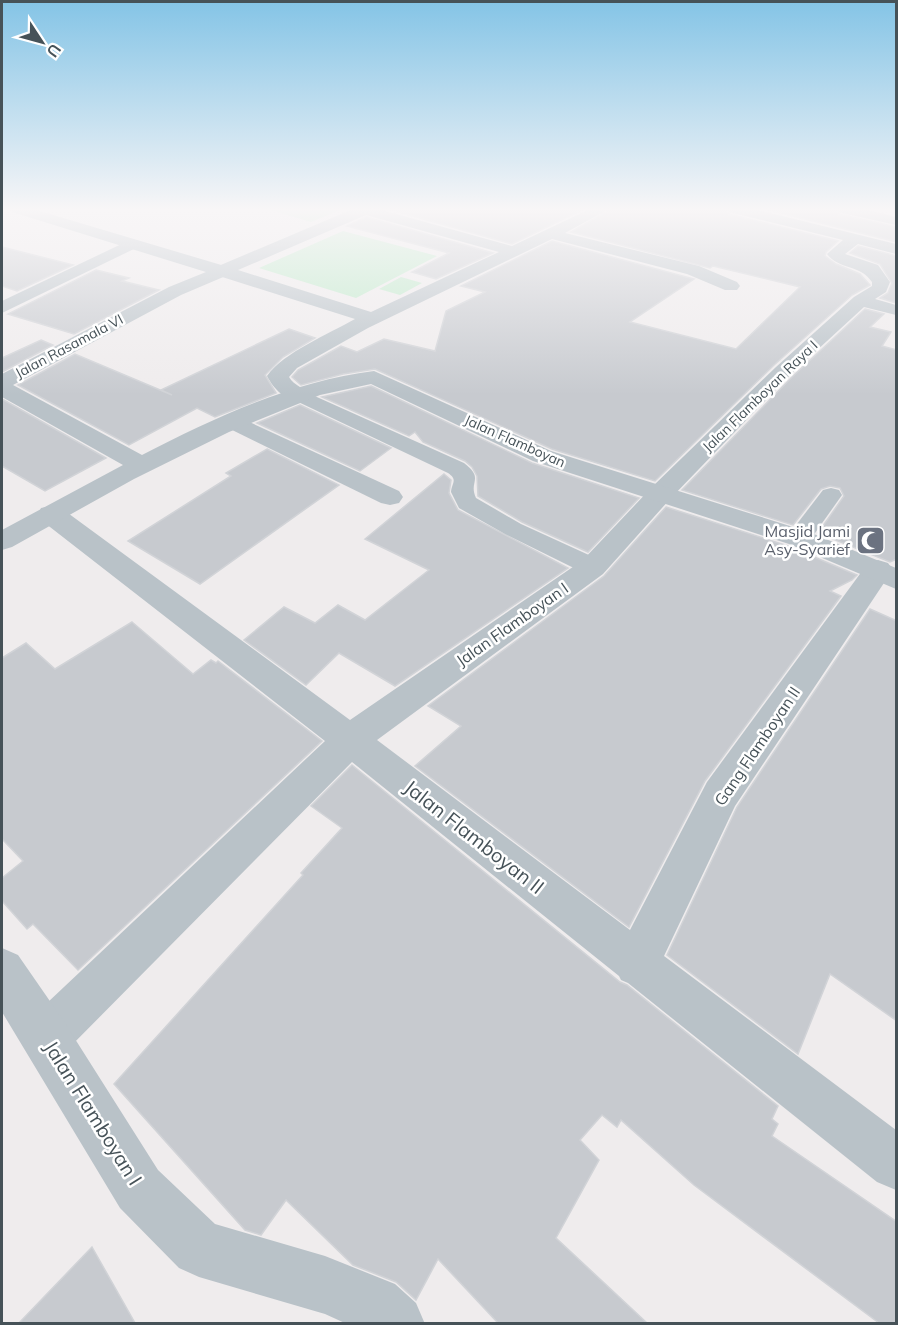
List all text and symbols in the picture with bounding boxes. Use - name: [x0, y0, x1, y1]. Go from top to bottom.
- north arrow: [12, 12, 72, 72]
- text: U: [43, 40, 66, 61]
- street label: Jalan Rasamala VI: [12, 310, 126, 382]
- street label: Jalan Flamboyan Raya I: [699, 336, 821, 456]
- street label: Jalan Flamboyan: [462, 411, 568, 471]
- place label: Masjid Jami Asy-Syarief: [764, 521, 851, 559]
- mosque icon: Masjid Jami Asy-Syarief: [855, 524, 887, 556]
- street label: Jalan Flamboyan I: [452, 578, 572, 670]
- street label: Gang Flamboyan II: [710, 683, 804, 809]
- street label: Jalan Flamboyan II: [399, 774, 549, 899]
- street label: Jalan Flamboyan I: [39, 1036, 148, 1190]

